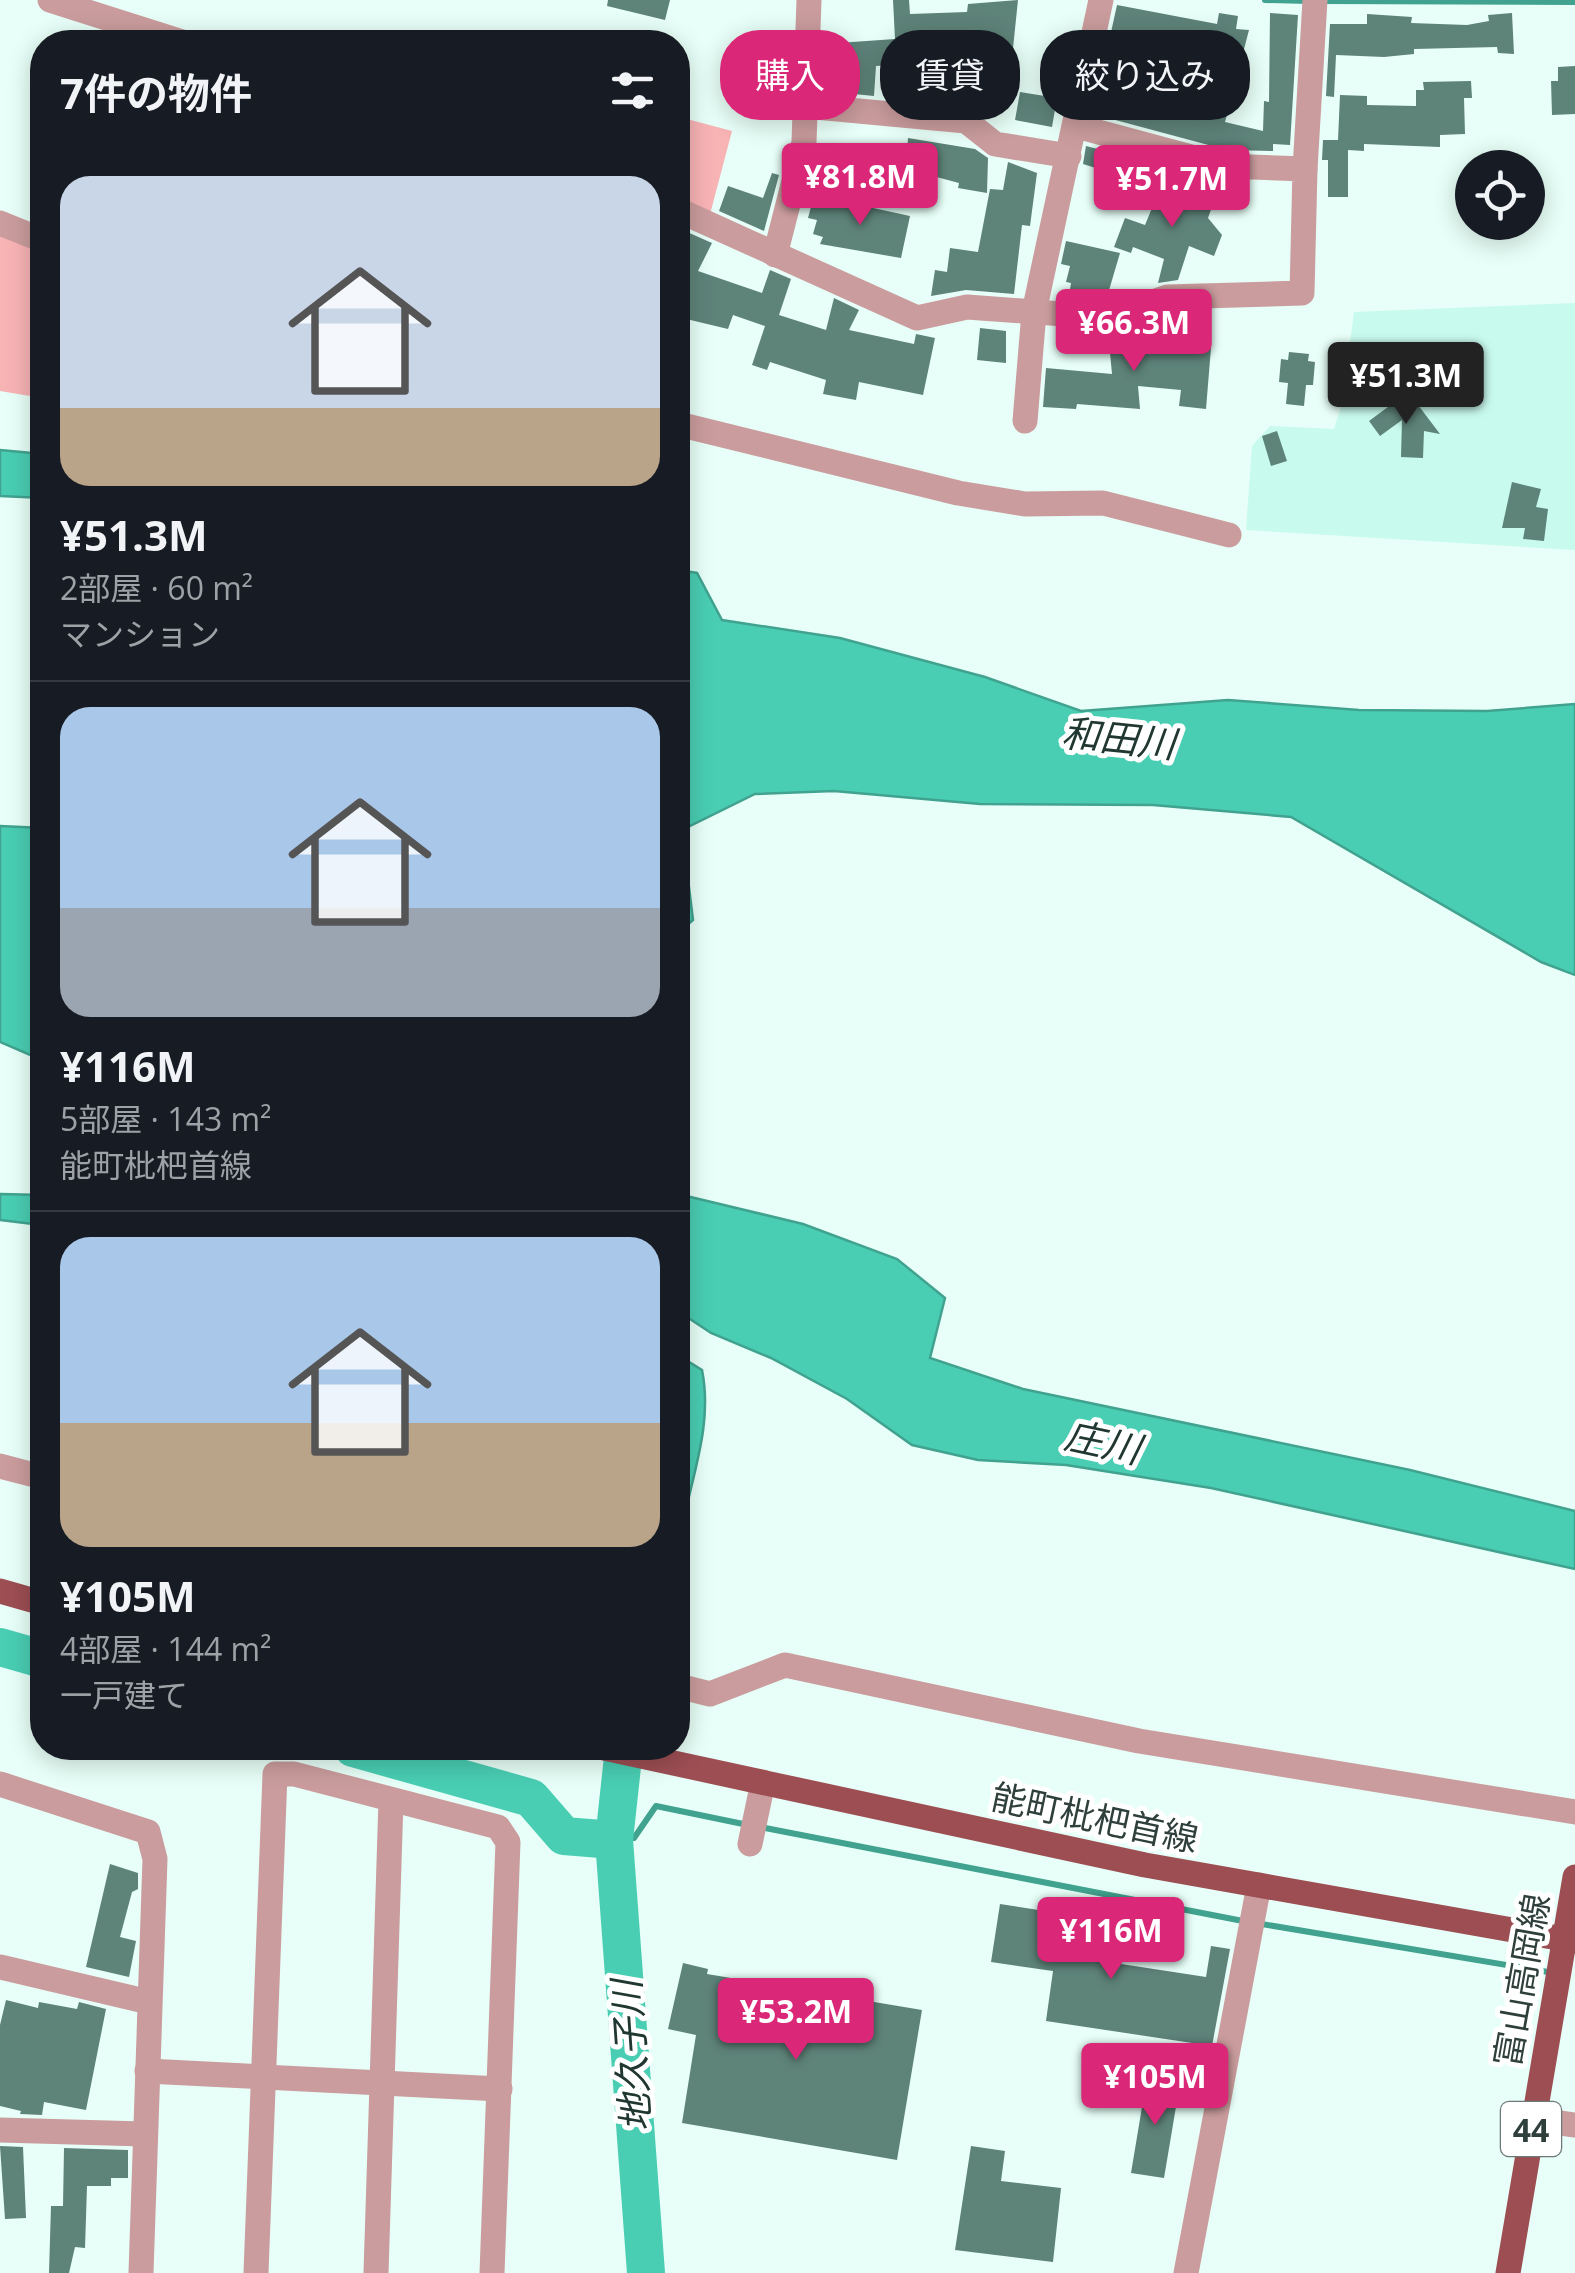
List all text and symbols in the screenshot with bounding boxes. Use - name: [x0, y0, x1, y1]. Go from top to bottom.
- chip: 購入: [720, 30, 860, 120]
- chip: 賃貸: [880, 30, 1020, 120]
- chip: 絞り込み: [1040, 30, 1250, 120]
- icon: filters: [605, 63, 660, 118]
- text: 7件の物件: [60, 64, 252, 121]
- pin: ¥81.8M: [779, 143, 941, 228]
- pin: ¥51.7M: [1091, 145, 1253, 230]
- map controls: [1455, 150, 1545, 240]
- button: locate: [1455, 150, 1545, 240]
- text: ¥81.8M: [804, 154, 916, 197]
- text: ¥51.7M: [1116, 156, 1228, 199]
- icon: home: [270, 241, 450, 421]
- pin: ¥66.3M: [1053, 289, 1215, 374]
- text: ¥66.3M: [1078, 300, 1190, 343]
- pin: ¥51.3M: [1325, 342, 1487, 427]
- text: ¥51.3M: [1350, 353, 1462, 396]
- text: ¥51.3M: [60, 506, 208, 563]
- text: 2部屋 · 60 m²: [60, 566, 253, 609]
- text: マンション: [60, 612, 220, 655]
- water label: 和田川: [1060, 705, 1182, 769]
- icon: home: [270, 772, 450, 952]
- text: ¥116M: [60, 1037, 196, 1094]
- text: 5部屋 · 143 m²: [60, 1097, 271, 1140]
- text: 能町枇杷首線: [60, 1143, 252, 1186]
- icon: home: [270, 1302, 450, 1482]
- water label: 庄川: [1060, 1408, 1149, 1475]
- text: ¥105M: [60, 1567, 196, 1624]
- text: 4部屋 · 144 m²: [60, 1627, 271, 1670]
- text: 一戸建て: [60, 1673, 188, 1716]
- street label: 能町枇杷首線: [987, 1772, 1203, 1862]
- street label: 富山高岡線: [1483, 1890, 1559, 2070]
- pin: ¥116M: [1041, 1897, 1181, 1982]
- text: ¥116M: [1059, 1908, 1163, 1951]
- water label: 地久子川: [598, 1974, 661, 2134]
- pin: ¥53.2M: [715, 1978, 877, 2063]
- text: ¥53.2M: [740, 1989, 852, 2032]
- pin: ¥105M: [1085, 2043, 1225, 2128]
- text: ¥105M: [1103, 2054, 1207, 2097]
- road number: 44: [1501, 2102, 1561, 2156]

